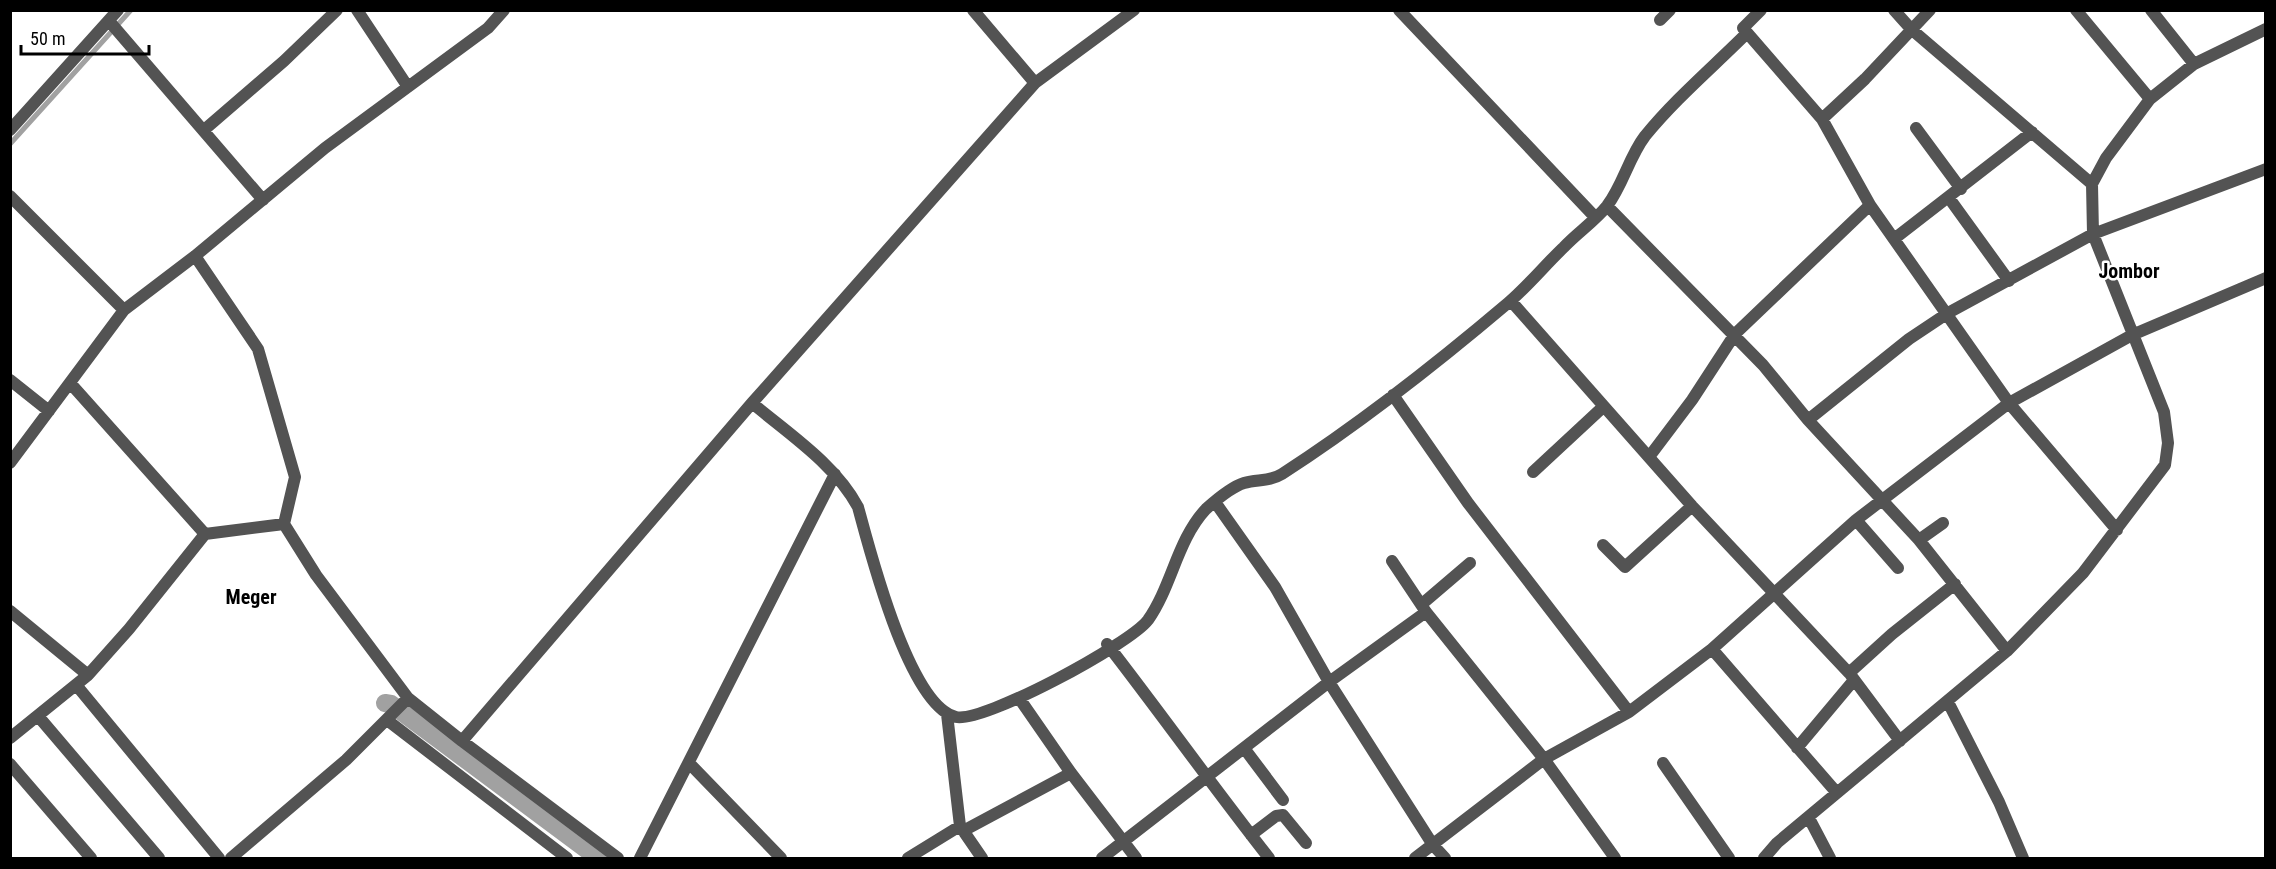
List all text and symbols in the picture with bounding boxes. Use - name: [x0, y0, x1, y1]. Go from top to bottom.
- scale bar: [21, 18, 148, 56]
- text: 50 m: [30, 28, 65, 49]
- district label: Jombor: [2098, 259, 2160, 283]
- district label: Meger: [226, 585, 277, 609]

